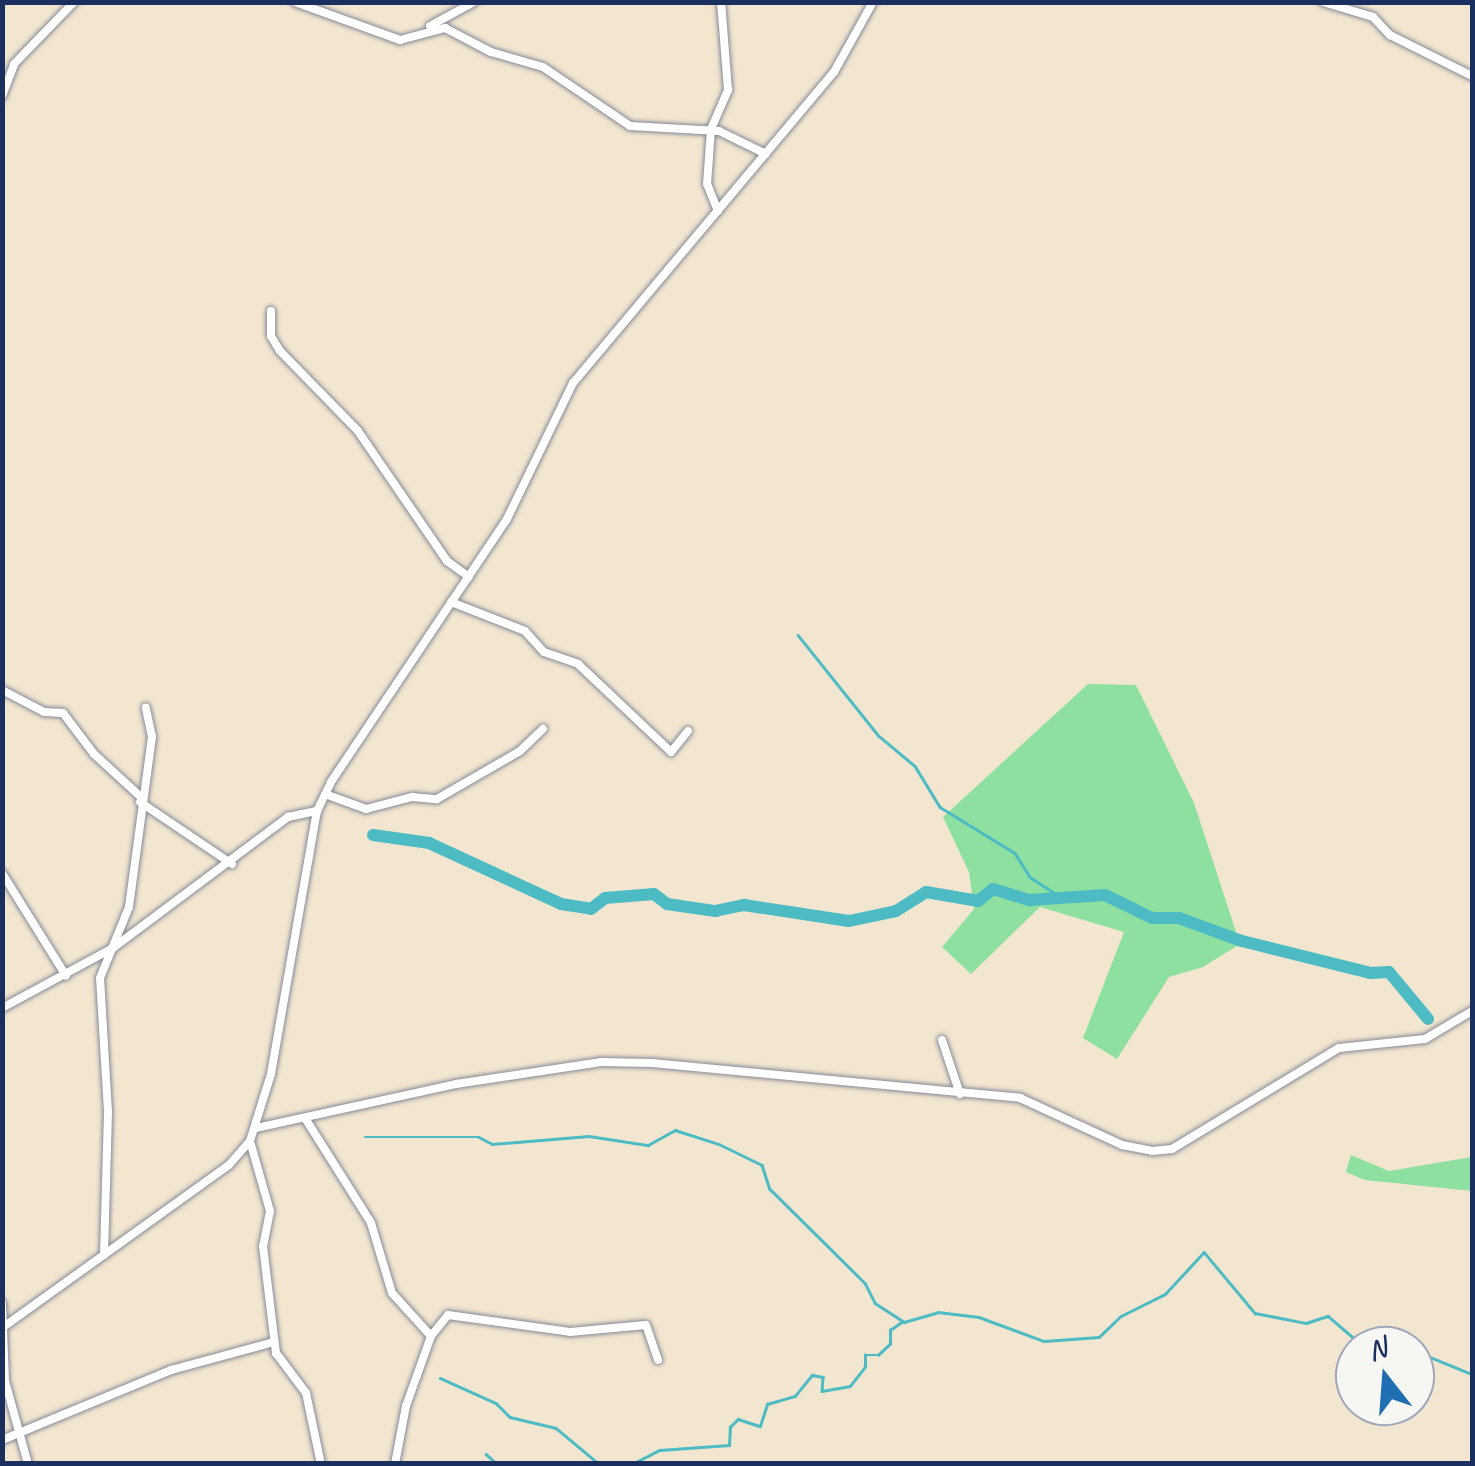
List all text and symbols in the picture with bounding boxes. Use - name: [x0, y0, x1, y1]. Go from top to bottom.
- north arrow: [1335, 1326, 1435, 1426]
- text: N: [1363, 1329, 1390, 1368]

